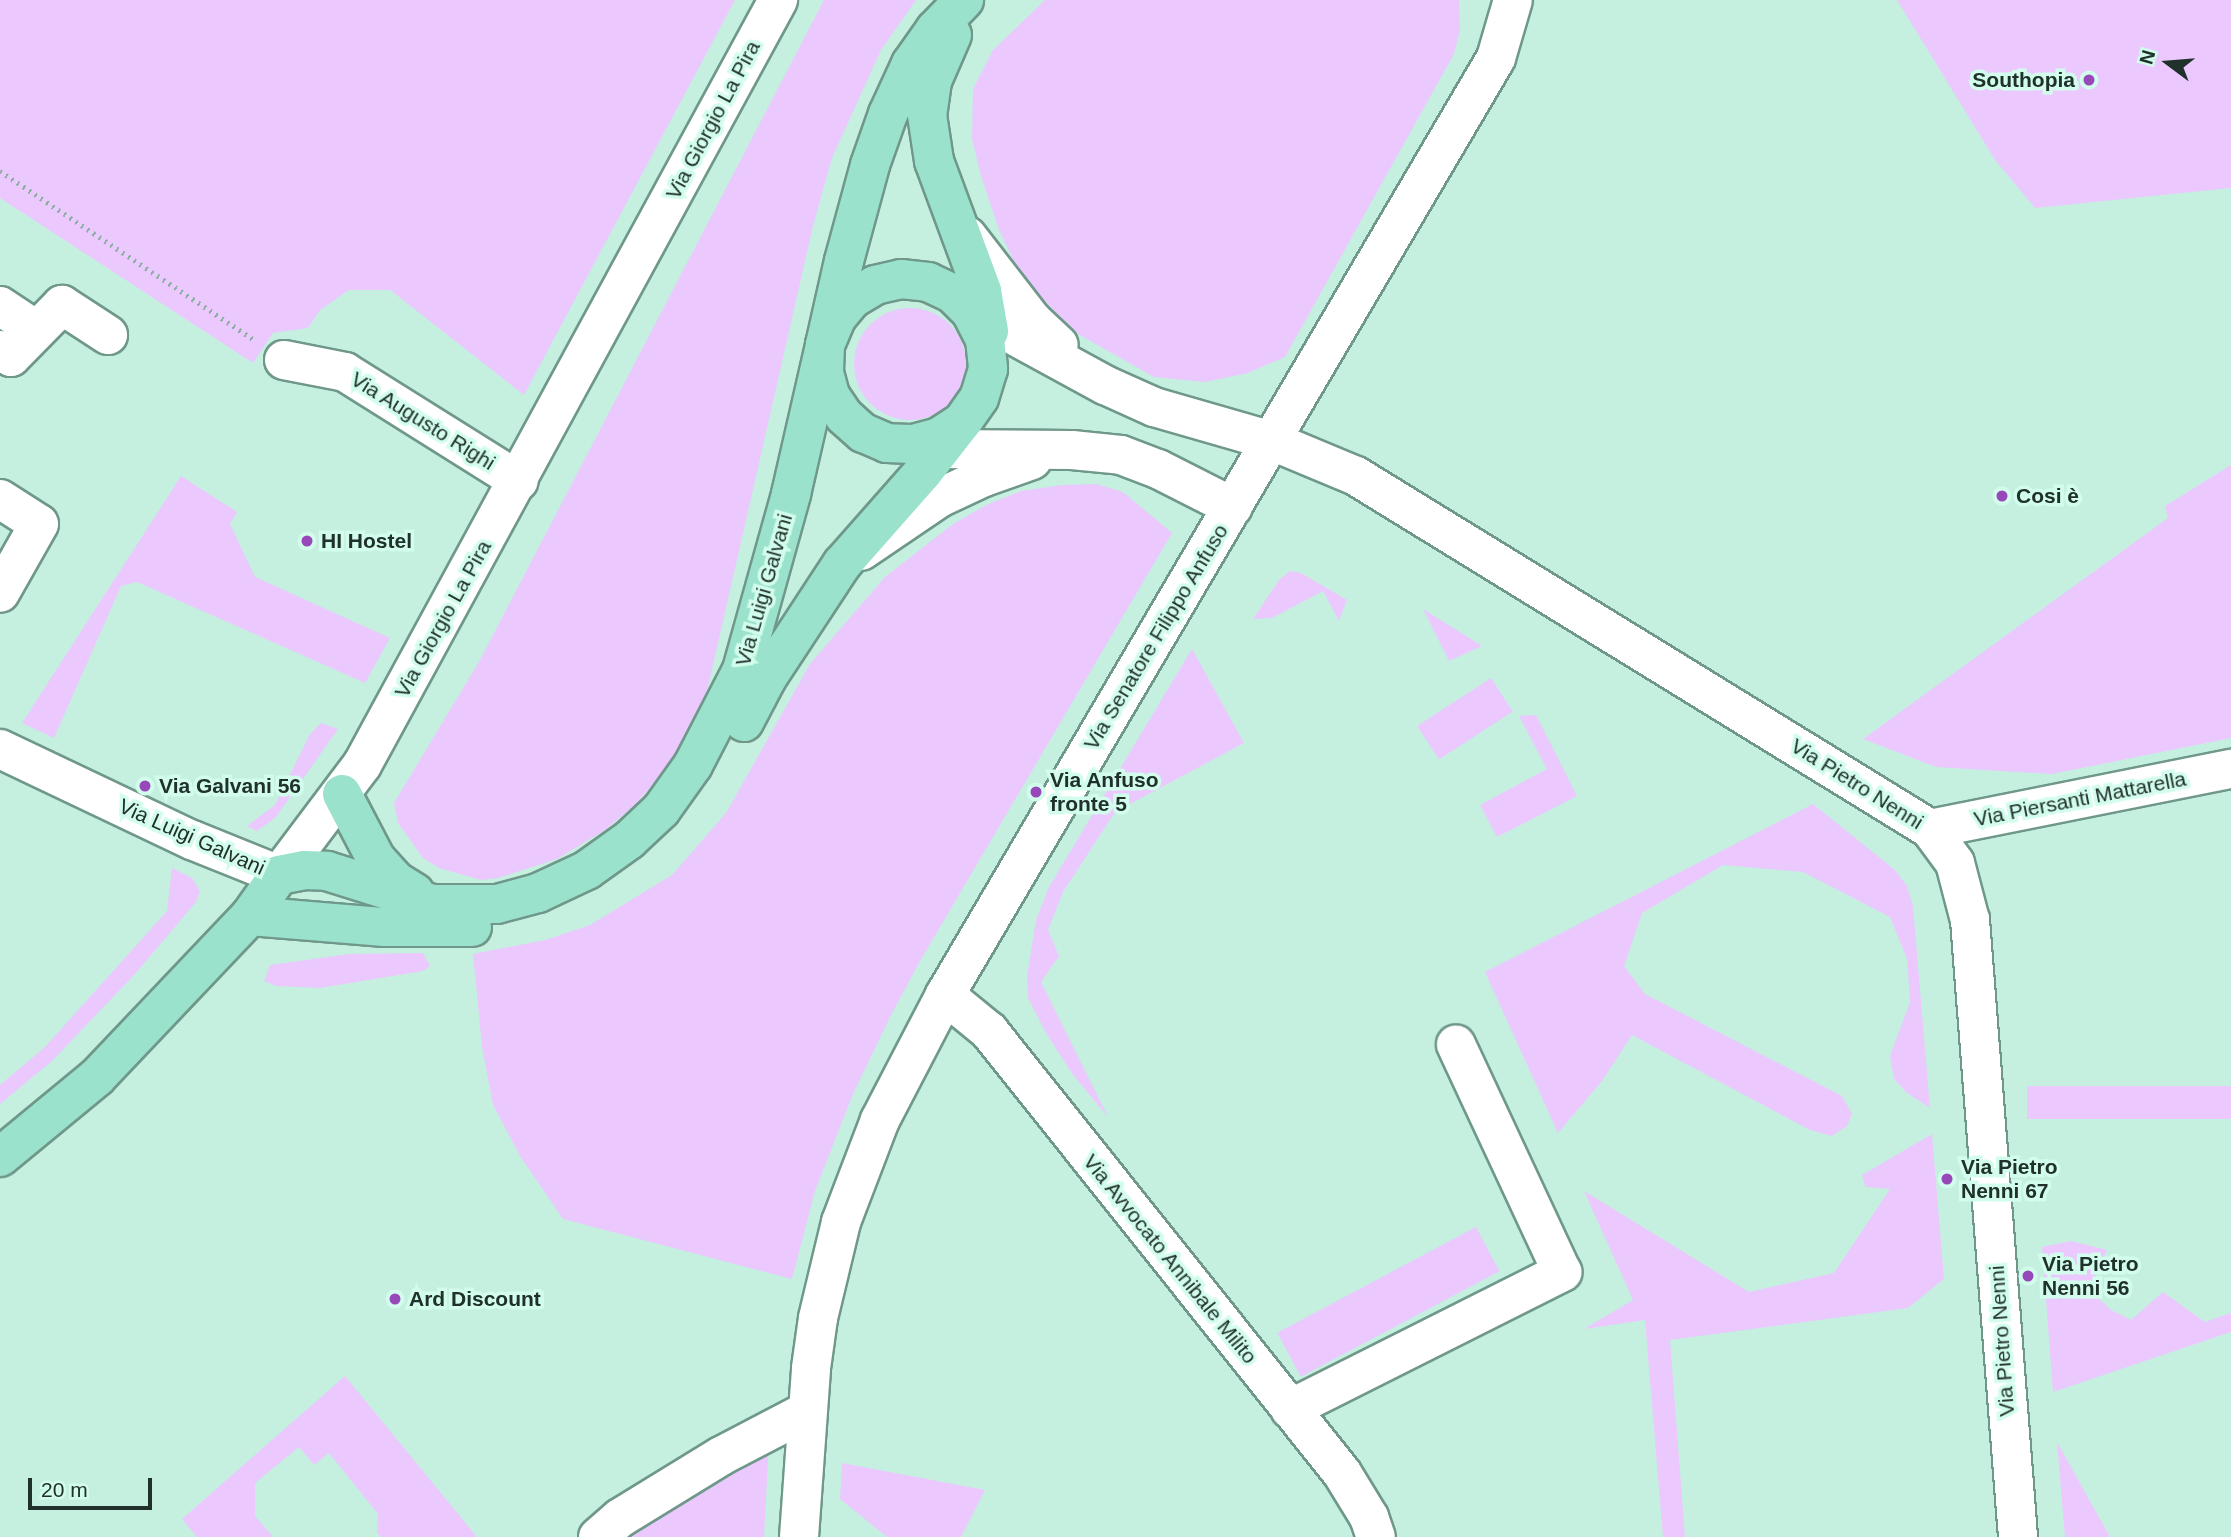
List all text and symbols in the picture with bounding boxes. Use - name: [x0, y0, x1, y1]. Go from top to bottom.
- north arrow: [2133, 28, 2203, 98]
- street label: Via Giorgio La Pira: [661, 36, 765, 204]
- text: N: [2135, 48, 2159, 67]
- place label: Southopia: [1972, 67, 2075, 93]
- marker: Southopia: [2081, 72, 2097, 88]
- street label: Via Augusto Righi: [346, 366, 500, 476]
- place label: Cosi è: [2016, 483, 2079, 509]
- marker: Cosi è: [1994, 488, 2010, 504]
- street label: Via Luigi Galvani: [730, 511, 798, 669]
- street label: Via Senatore Filippo Anfuso: [1078, 519, 1234, 755]
- place label: HI Hostel: [321, 528, 412, 554]
- marker: HI Hostel: [299, 533, 315, 549]
- street label: Via Giorgio La Pira: [389, 536, 497, 702]
- street label: Via Pietro Nenni: [1786, 733, 1928, 835]
- street label: Via Piersanti Mattarella: [1972, 766, 2188, 832]
- place label: Via Anfuso fronte 5: [1050, 767, 1159, 817]
- place label: Via Galvani 56: [159, 773, 301, 799]
- marker: Via Galvani 56: [137, 778, 153, 794]
- marker: Via Anfuso fronte 5: [1028, 784, 1044, 800]
- street label: Via Luigi Galvani: [115, 794, 269, 880]
- street label: Via Avvocato Annibale Milito: [1077, 1148, 1263, 1370]
- place label: Via Pietro Nenni 67: [1961, 1154, 2057, 1204]
- marker: Via Pietro Nenni 67: [1939, 1171, 1955, 1187]
- place label: Via Pietro Nenni 56: [2042, 1251, 2138, 1301]
- street label: Via Pietro Nenni: [1984, 1265, 2020, 1417]
- marker: Via Pietro Nenni 56: [2020, 1268, 2036, 1284]
- place label: Ard Discount: [409, 1286, 541, 1312]
- marker: Ard Discount: [387, 1291, 403, 1307]
- scale bar: [32, 1464, 156, 1508]
- text: 20 m: [41, 1478, 88, 1501]

